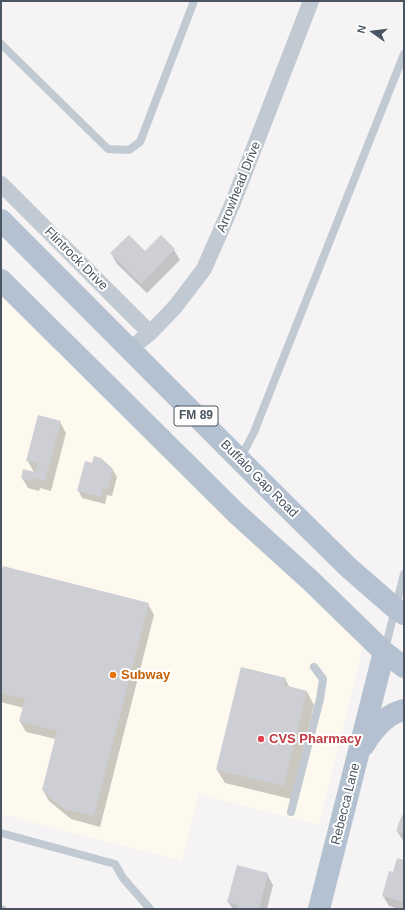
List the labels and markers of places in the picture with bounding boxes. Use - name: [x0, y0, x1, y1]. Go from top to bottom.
- place label: Subway: [121, 667, 170, 683]
- marker: Subway: [108, 670, 118, 680]
- place label: CVS Pharmacy: [269, 731, 361, 747]
- marker: CVS Pharmacy: [256, 734, 266, 744]

